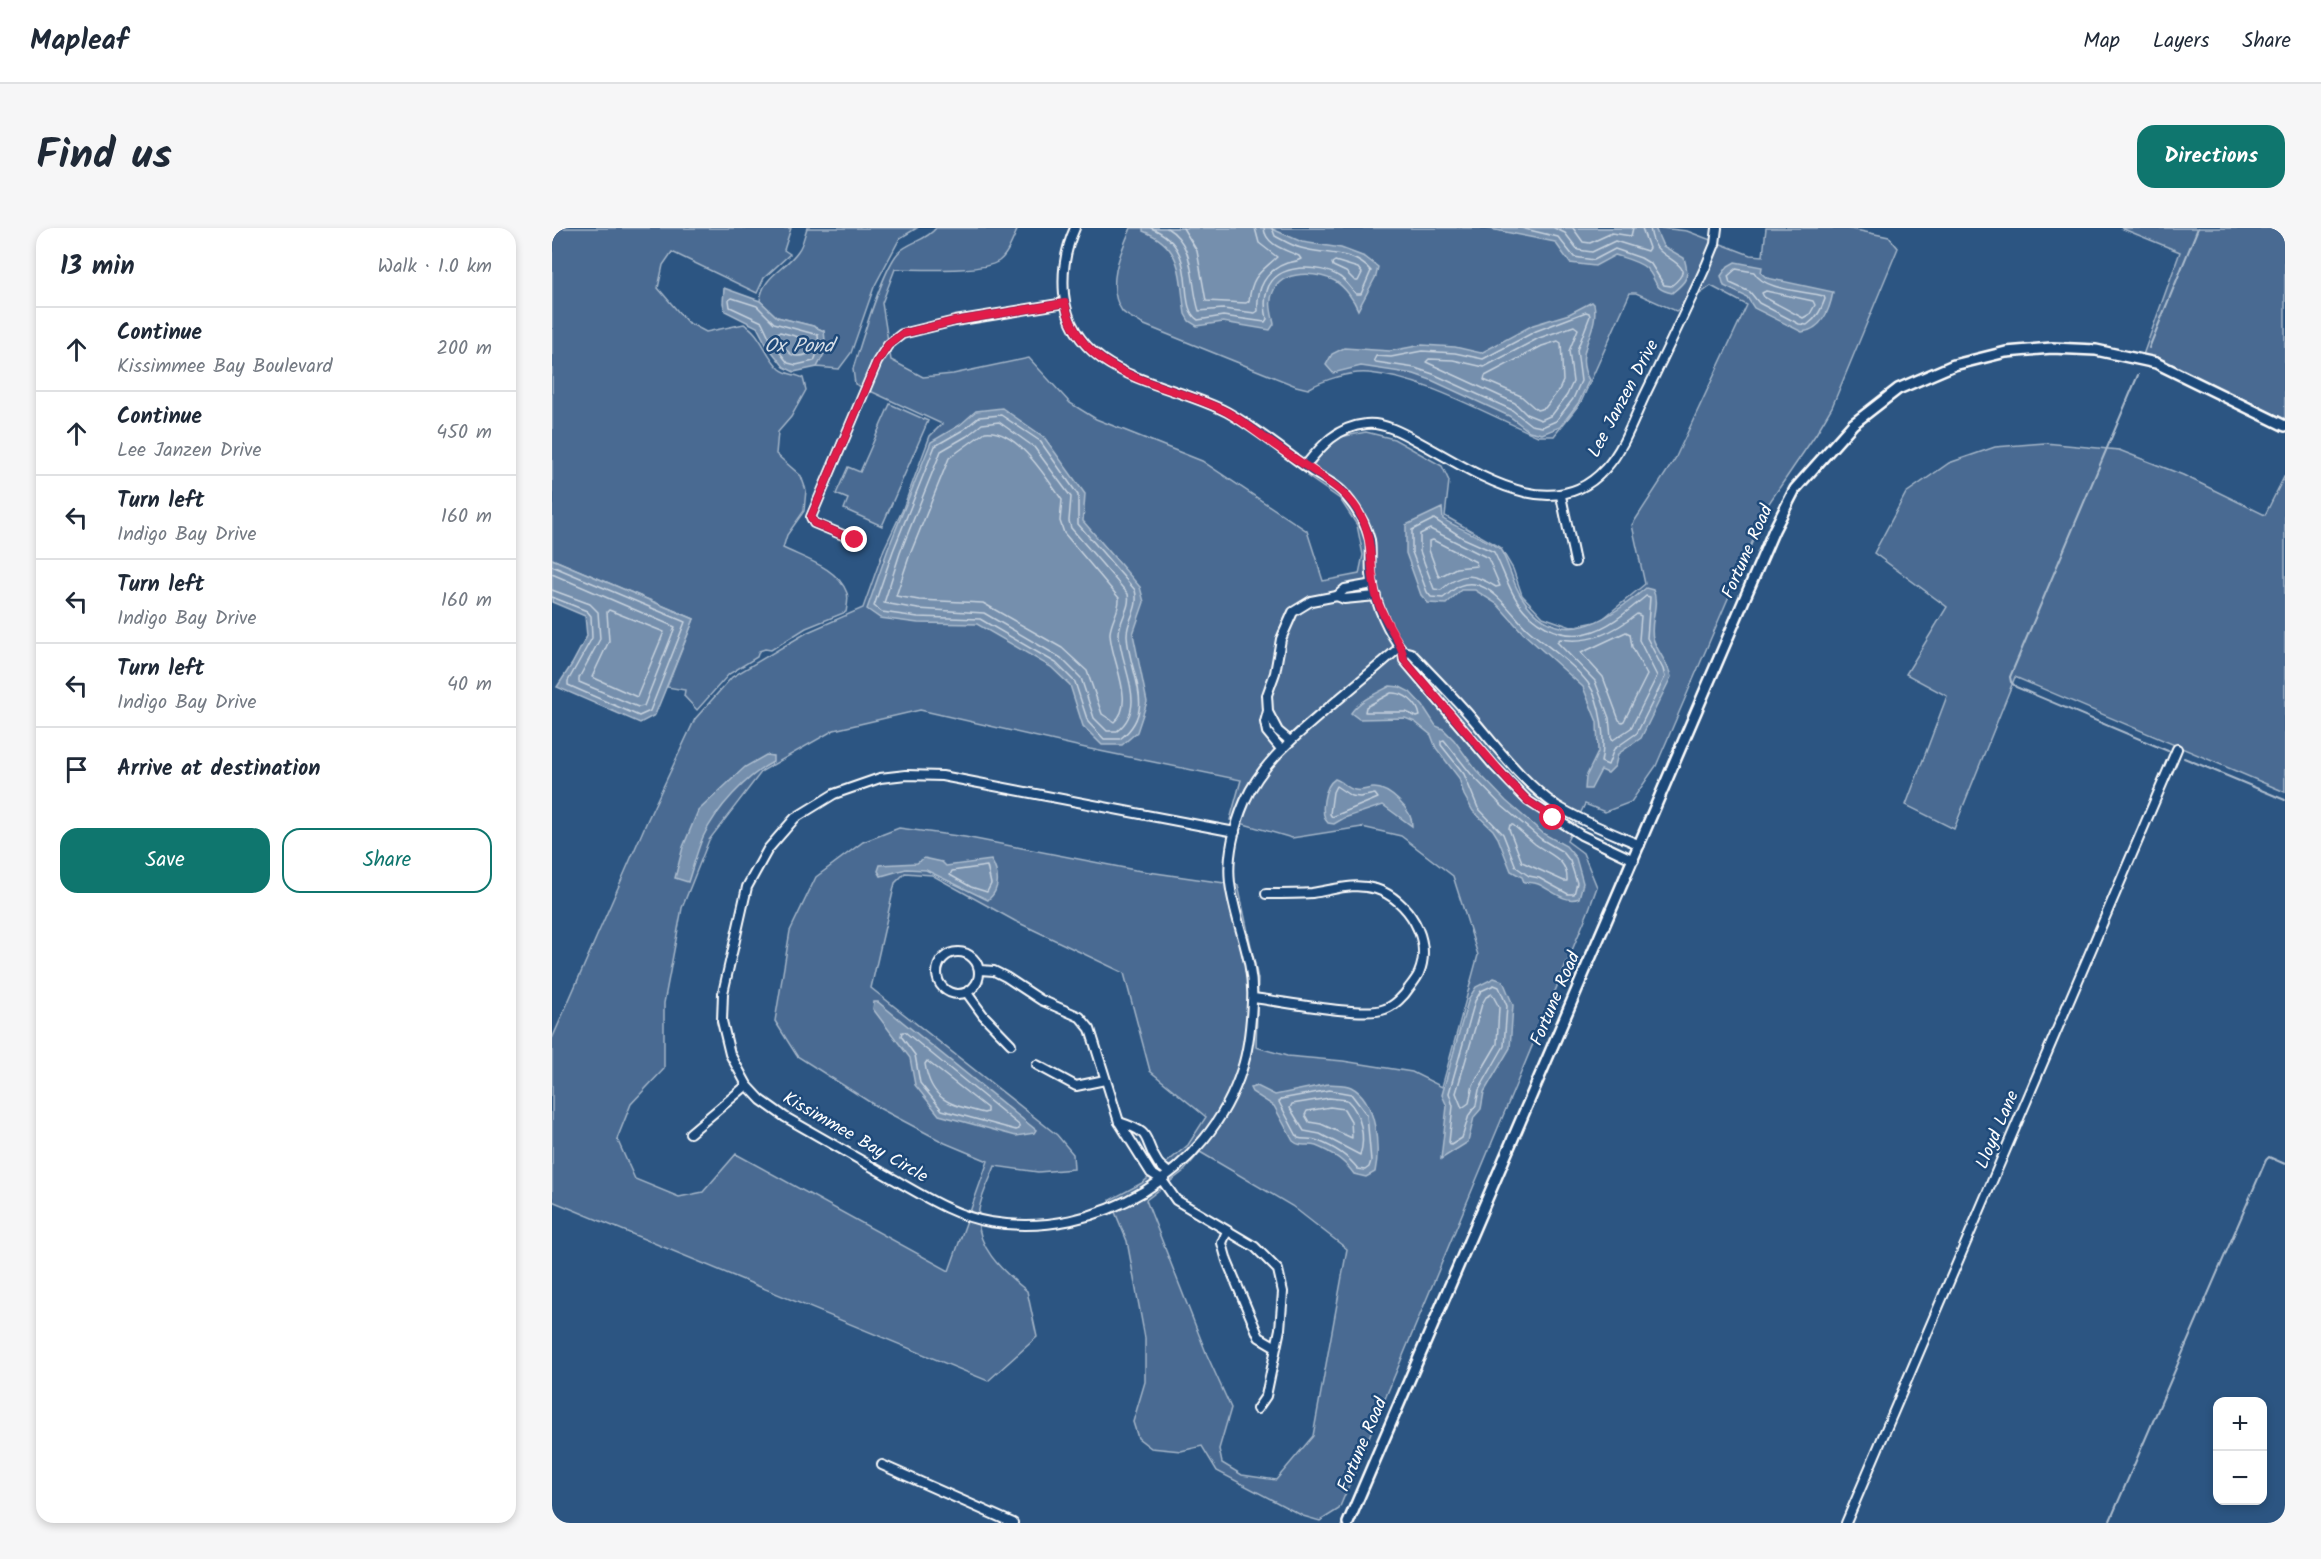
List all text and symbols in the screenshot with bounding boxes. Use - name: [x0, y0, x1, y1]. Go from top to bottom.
- text: Mapleaf: [30, 19, 128, 64]
- text: Map: [2083, 25, 2120, 58]
- text: Layers: [2153, 25, 2209, 58]
- text: Share: [2242, 25, 2291, 58]
- text: Find us: [36, 123, 172, 190]
- button: Directions: [2137, 125, 2285, 188]
- text: 13 min: [60, 246, 135, 288]
- text: Walk · 1.0 km: [378, 251, 492, 283]
- text: Continue: [117, 316, 202, 351]
- water label: Ox Pond: [764, 331, 839, 363]
- icon: ahead: [60, 333, 93, 366]
- text: 200 m: [436, 333, 492, 365]
- street label: Lee Janzen Drive: [1581, 335, 1667, 463]
- text: Kissimmee Bay Boulevard: [117, 351, 333, 383]
- text: Continue: [117, 400, 202, 435]
- icon: ahead: [60, 417, 93, 450]
- text: 450 m: [436, 417, 492, 449]
- text: Lee Janzen Drive: [117, 435, 262, 467]
- text: Turn left: [117, 484, 204, 519]
- street label: Fortune Road: [1714, 499, 1782, 604]
- icon: left: [60, 501, 93, 534]
- text: 160 m: [441, 501, 492, 533]
- text: Indigo Bay Drive: [117, 519, 256, 551]
- route end: [841, 526, 867, 552]
- text: Turn left: [117, 568, 204, 603]
- icon: left: [60, 585, 93, 618]
- text: 160 m: [441, 585, 492, 617]
- text: Indigo Bay Drive: [117, 603, 256, 635]
- text: Turn left: [117, 652, 204, 687]
- icon: left: [60, 669, 93, 702]
- text: 40 m: [447, 669, 492, 701]
- text: Indigo Bay Drive: [117, 687, 256, 719]
- text: Arrive at destination: [117, 752, 320, 787]
- icon: arrive: [60, 753, 93, 786]
- route start: [1539, 804, 1565, 830]
- button: Save: [60, 828, 270, 893]
- button: Share: [282, 828, 492, 893]
- street label: Fortune Road: [1523, 946, 1589, 1051]
- street label: Kissimmee Bay Circle: [777, 1085, 933, 1191]
- street label: Lloyd Lane: [1968, 1086, 2028, 1174]
- street label: Fortune Road: [1330, 1392, 1396, 1497]
- map controls: [2213, 1397, 2267, 1505]
- button: +: [2213, 1397, 2267, 1451]
- button: −: [2213, 1451, 2267, 1505]

